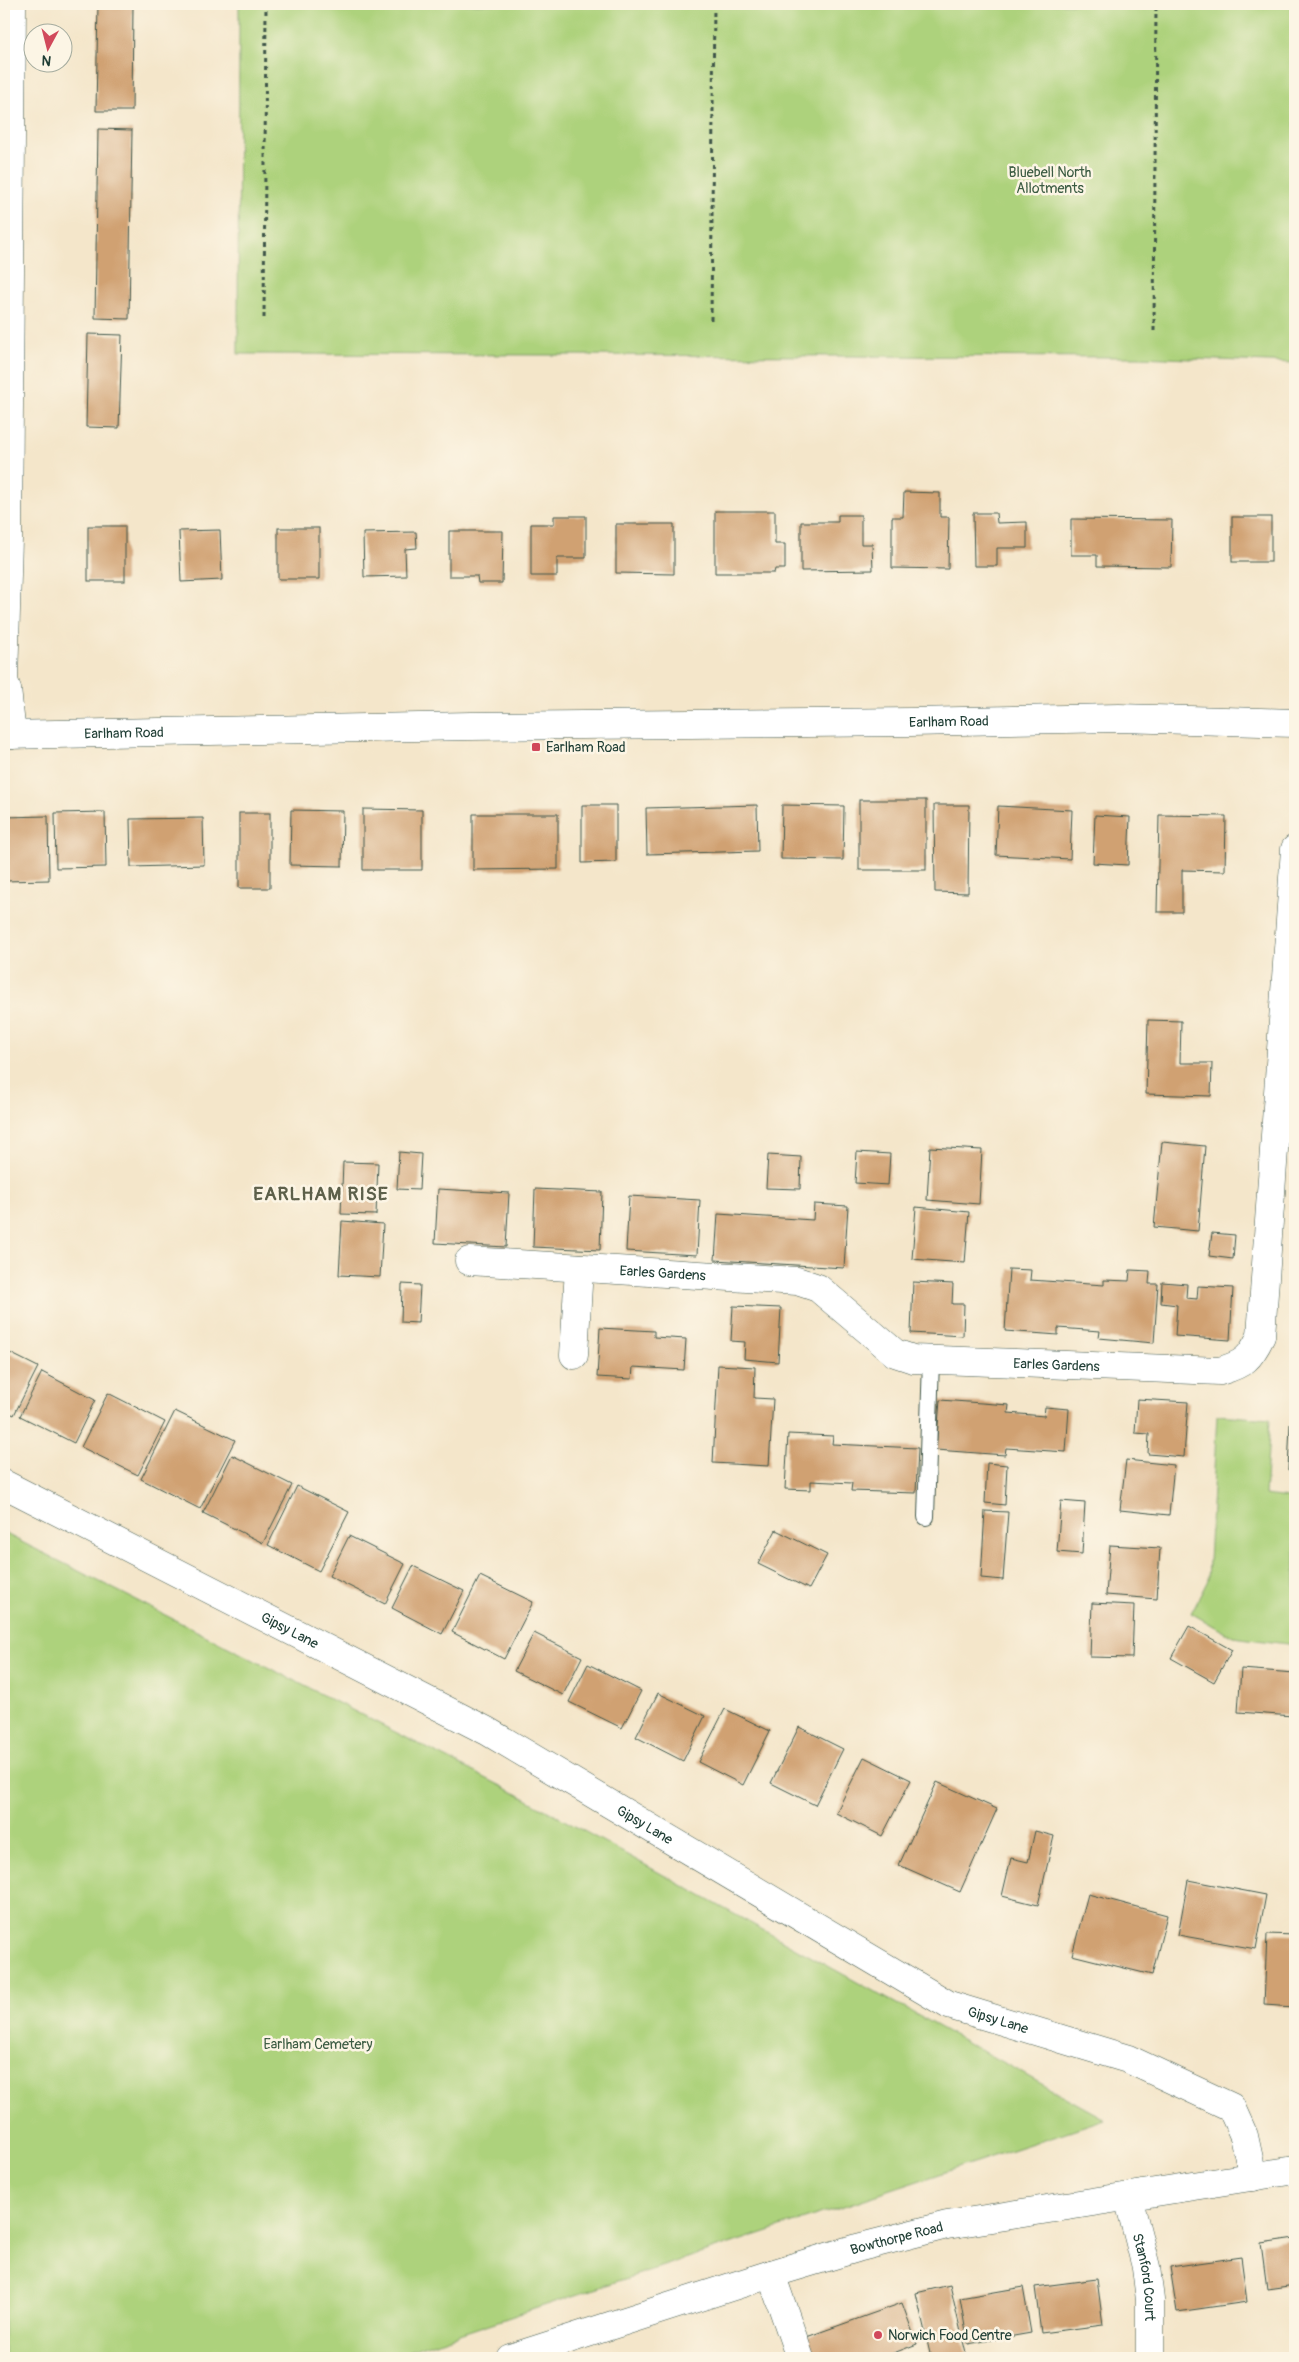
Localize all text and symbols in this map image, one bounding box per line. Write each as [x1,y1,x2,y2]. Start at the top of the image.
north arrow [22,22,72,72]
text: N [41,51,52,69]
park label: Bluebell North Allotments [1009,164,1091,197]
street label: Earlham Road [909,713,989,731]
street label: Earlham Road [84,724,164,742]
place label: Earlham Road [546,739,626,756]
marker: Earlham Road [530,741,542,753]
district label: EARLHAM RISE [253,1182,389,1206]
street label: Earles Gardens [619,1262,707,1284]
street label: Earles Gardens [1013,1355,1101,1375]
street label: Gipsy Lane [258,1609,321,1652]
street label: Gipsy Lane [613,1802,676,1848]
street label: Gipsy Lane [966,2003,1031,2038]
park label: Earlham Cemetery [264,2036,372,2053]
street label: Bowthorpe Road [848,2218,945,2259]
street label: Stanford Court [1129,2231,1158,2321]
place label: Norwich Food Centre [888,2327,1012,2344]
marker: Norwich Food Centre [872,2329,884,2341]

